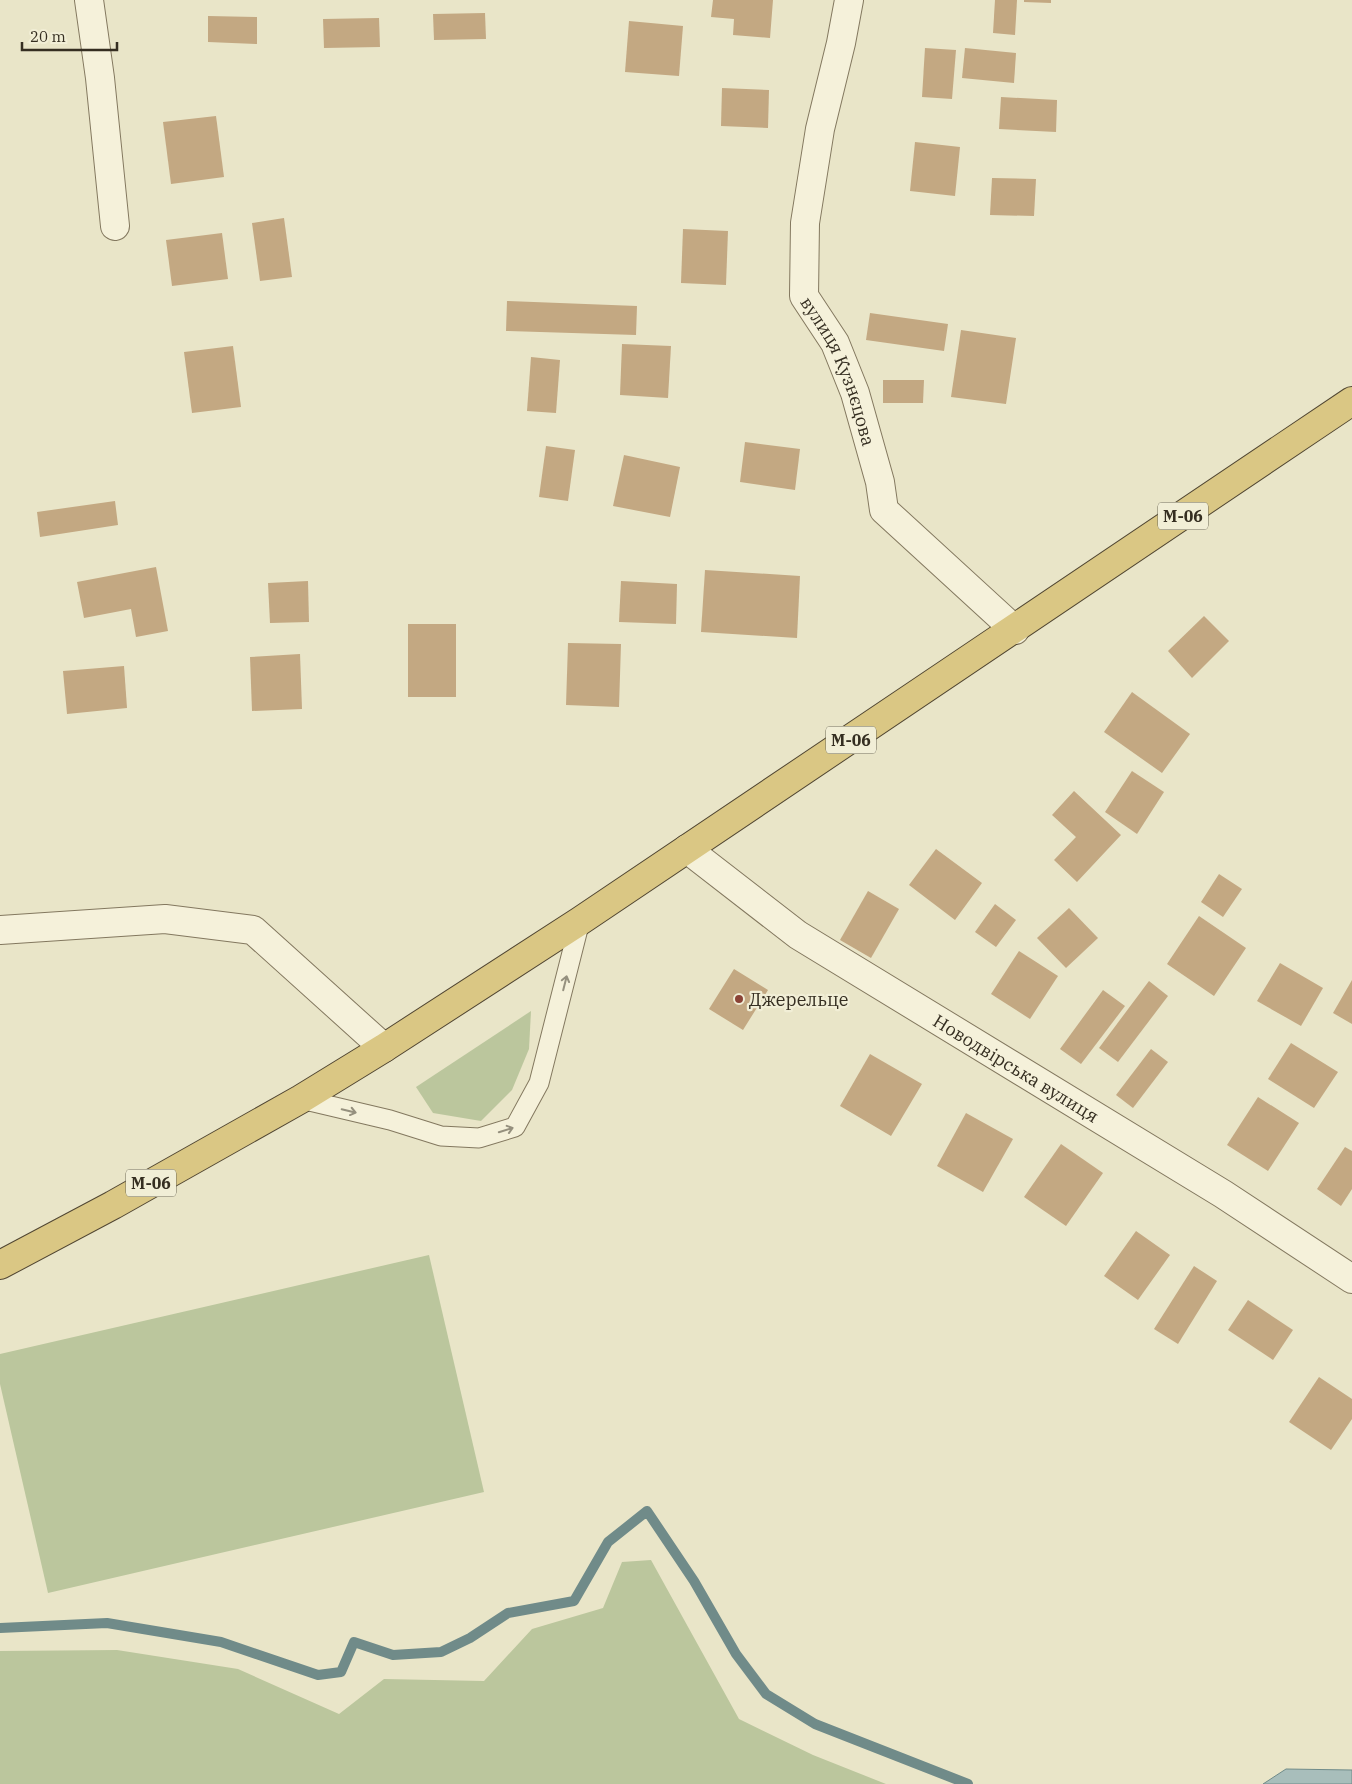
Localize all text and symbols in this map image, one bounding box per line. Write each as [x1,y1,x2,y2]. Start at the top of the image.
scale bar [22,20,118,52]
text: 20 m [30,27,66,46]
street label: вулиця Кузнєцова [796,292,881,449]
road number: М-06 [1158,502,1208,530]
road number: М-06 [826,726,876,754]
one-way arrow [560,975,570,991]
place label: Джерельце [749,988,848,1011]
marker: Джерельце [733,993,745,1005]
street label: Новодвірська вулиця [929,1009,1103,1127]
one-way arrow [340,1107,356,1116]
one-way arrow [498,1124,514,1134]
road number: М-06 [126,1170,176,1196]

